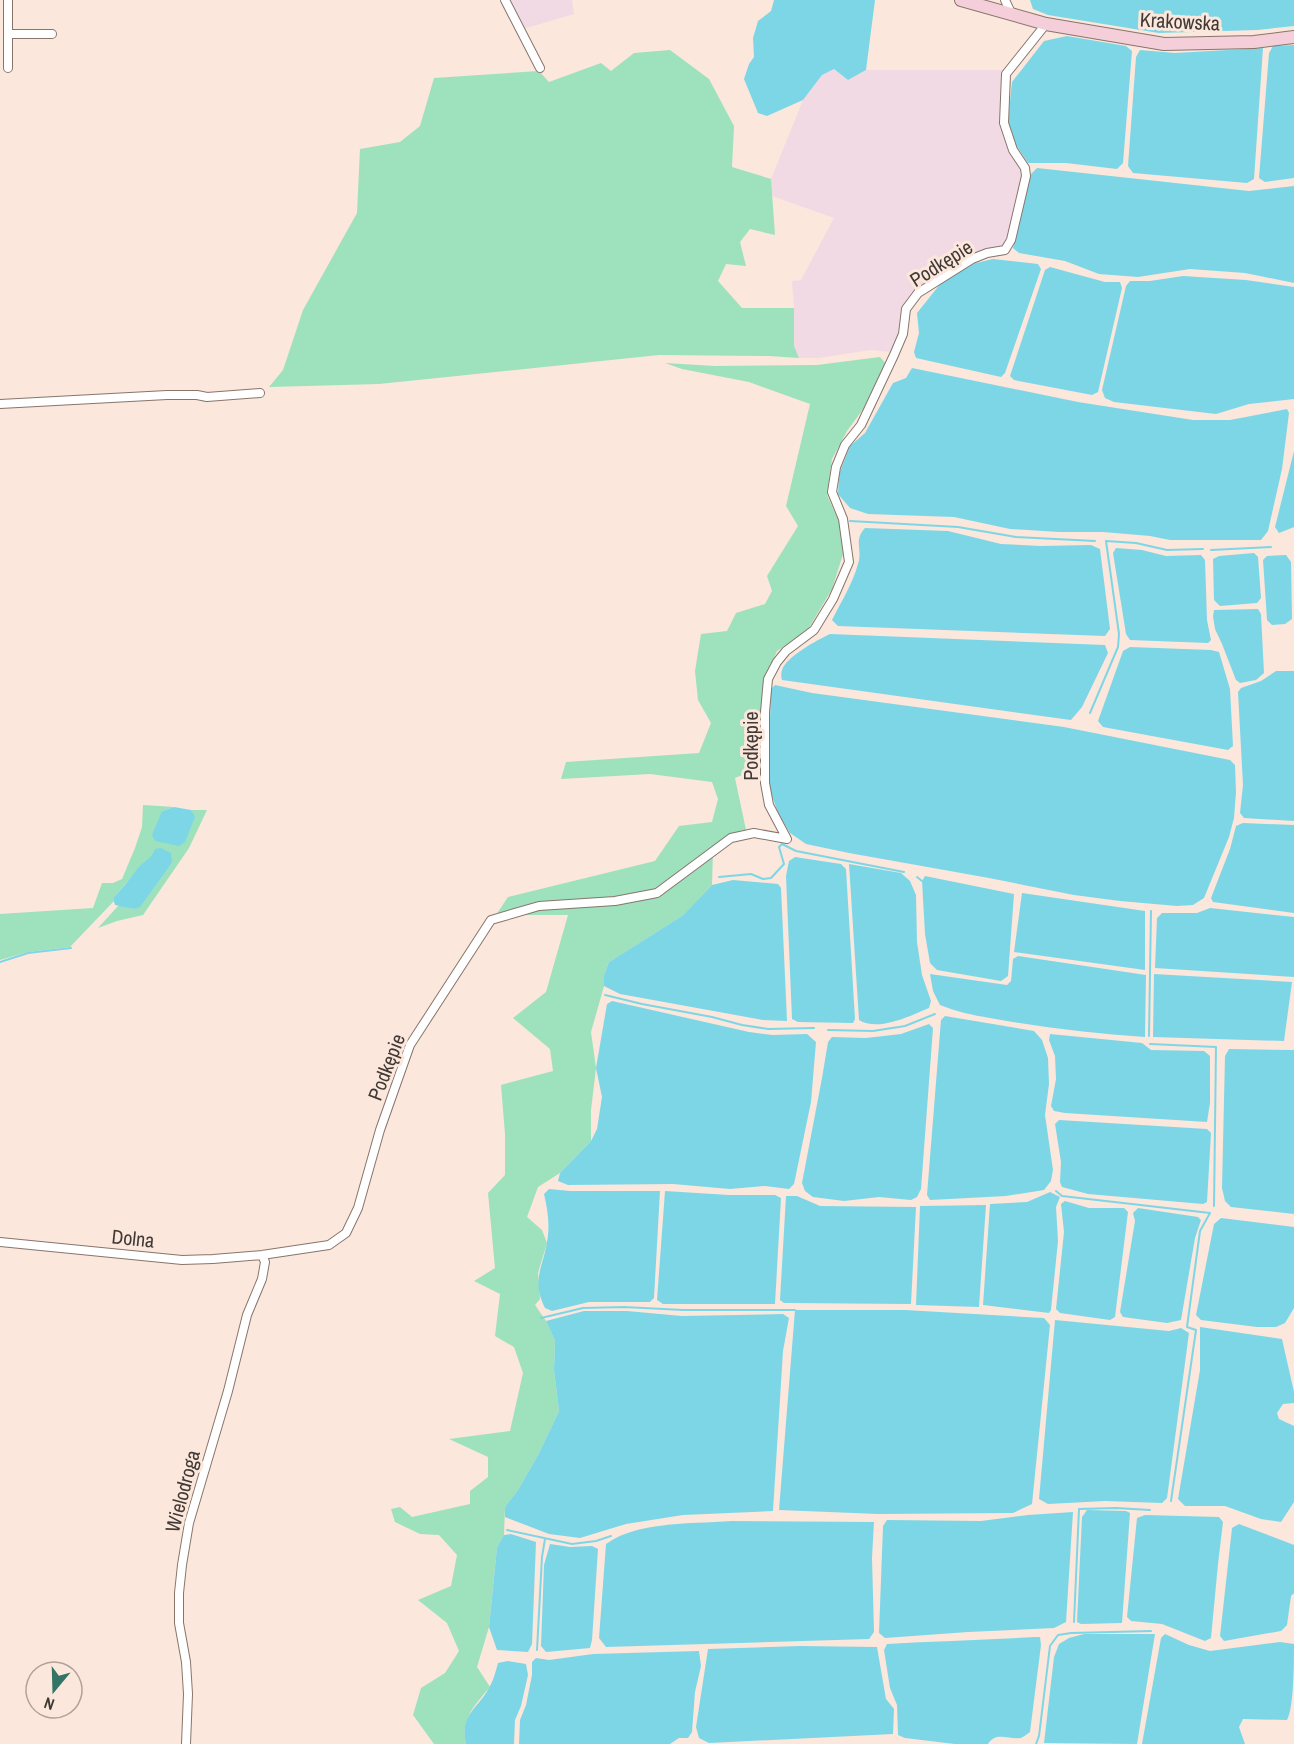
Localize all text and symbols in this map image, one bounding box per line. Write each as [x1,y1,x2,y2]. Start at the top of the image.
street label: Krakowska [1139,5,1221,37]
street label: Podkępie [904,233,978,293]
street label: Podkępie [737,711,764,781]
street label: Podkępie [361,1030,411,1104]
street label: Dolna [110,1222,156,1254]
street label: Wielodroga [158,1447,206,1535]
north arrow [24,1660,84,1720]
text: N [41,1692,57,1716]

